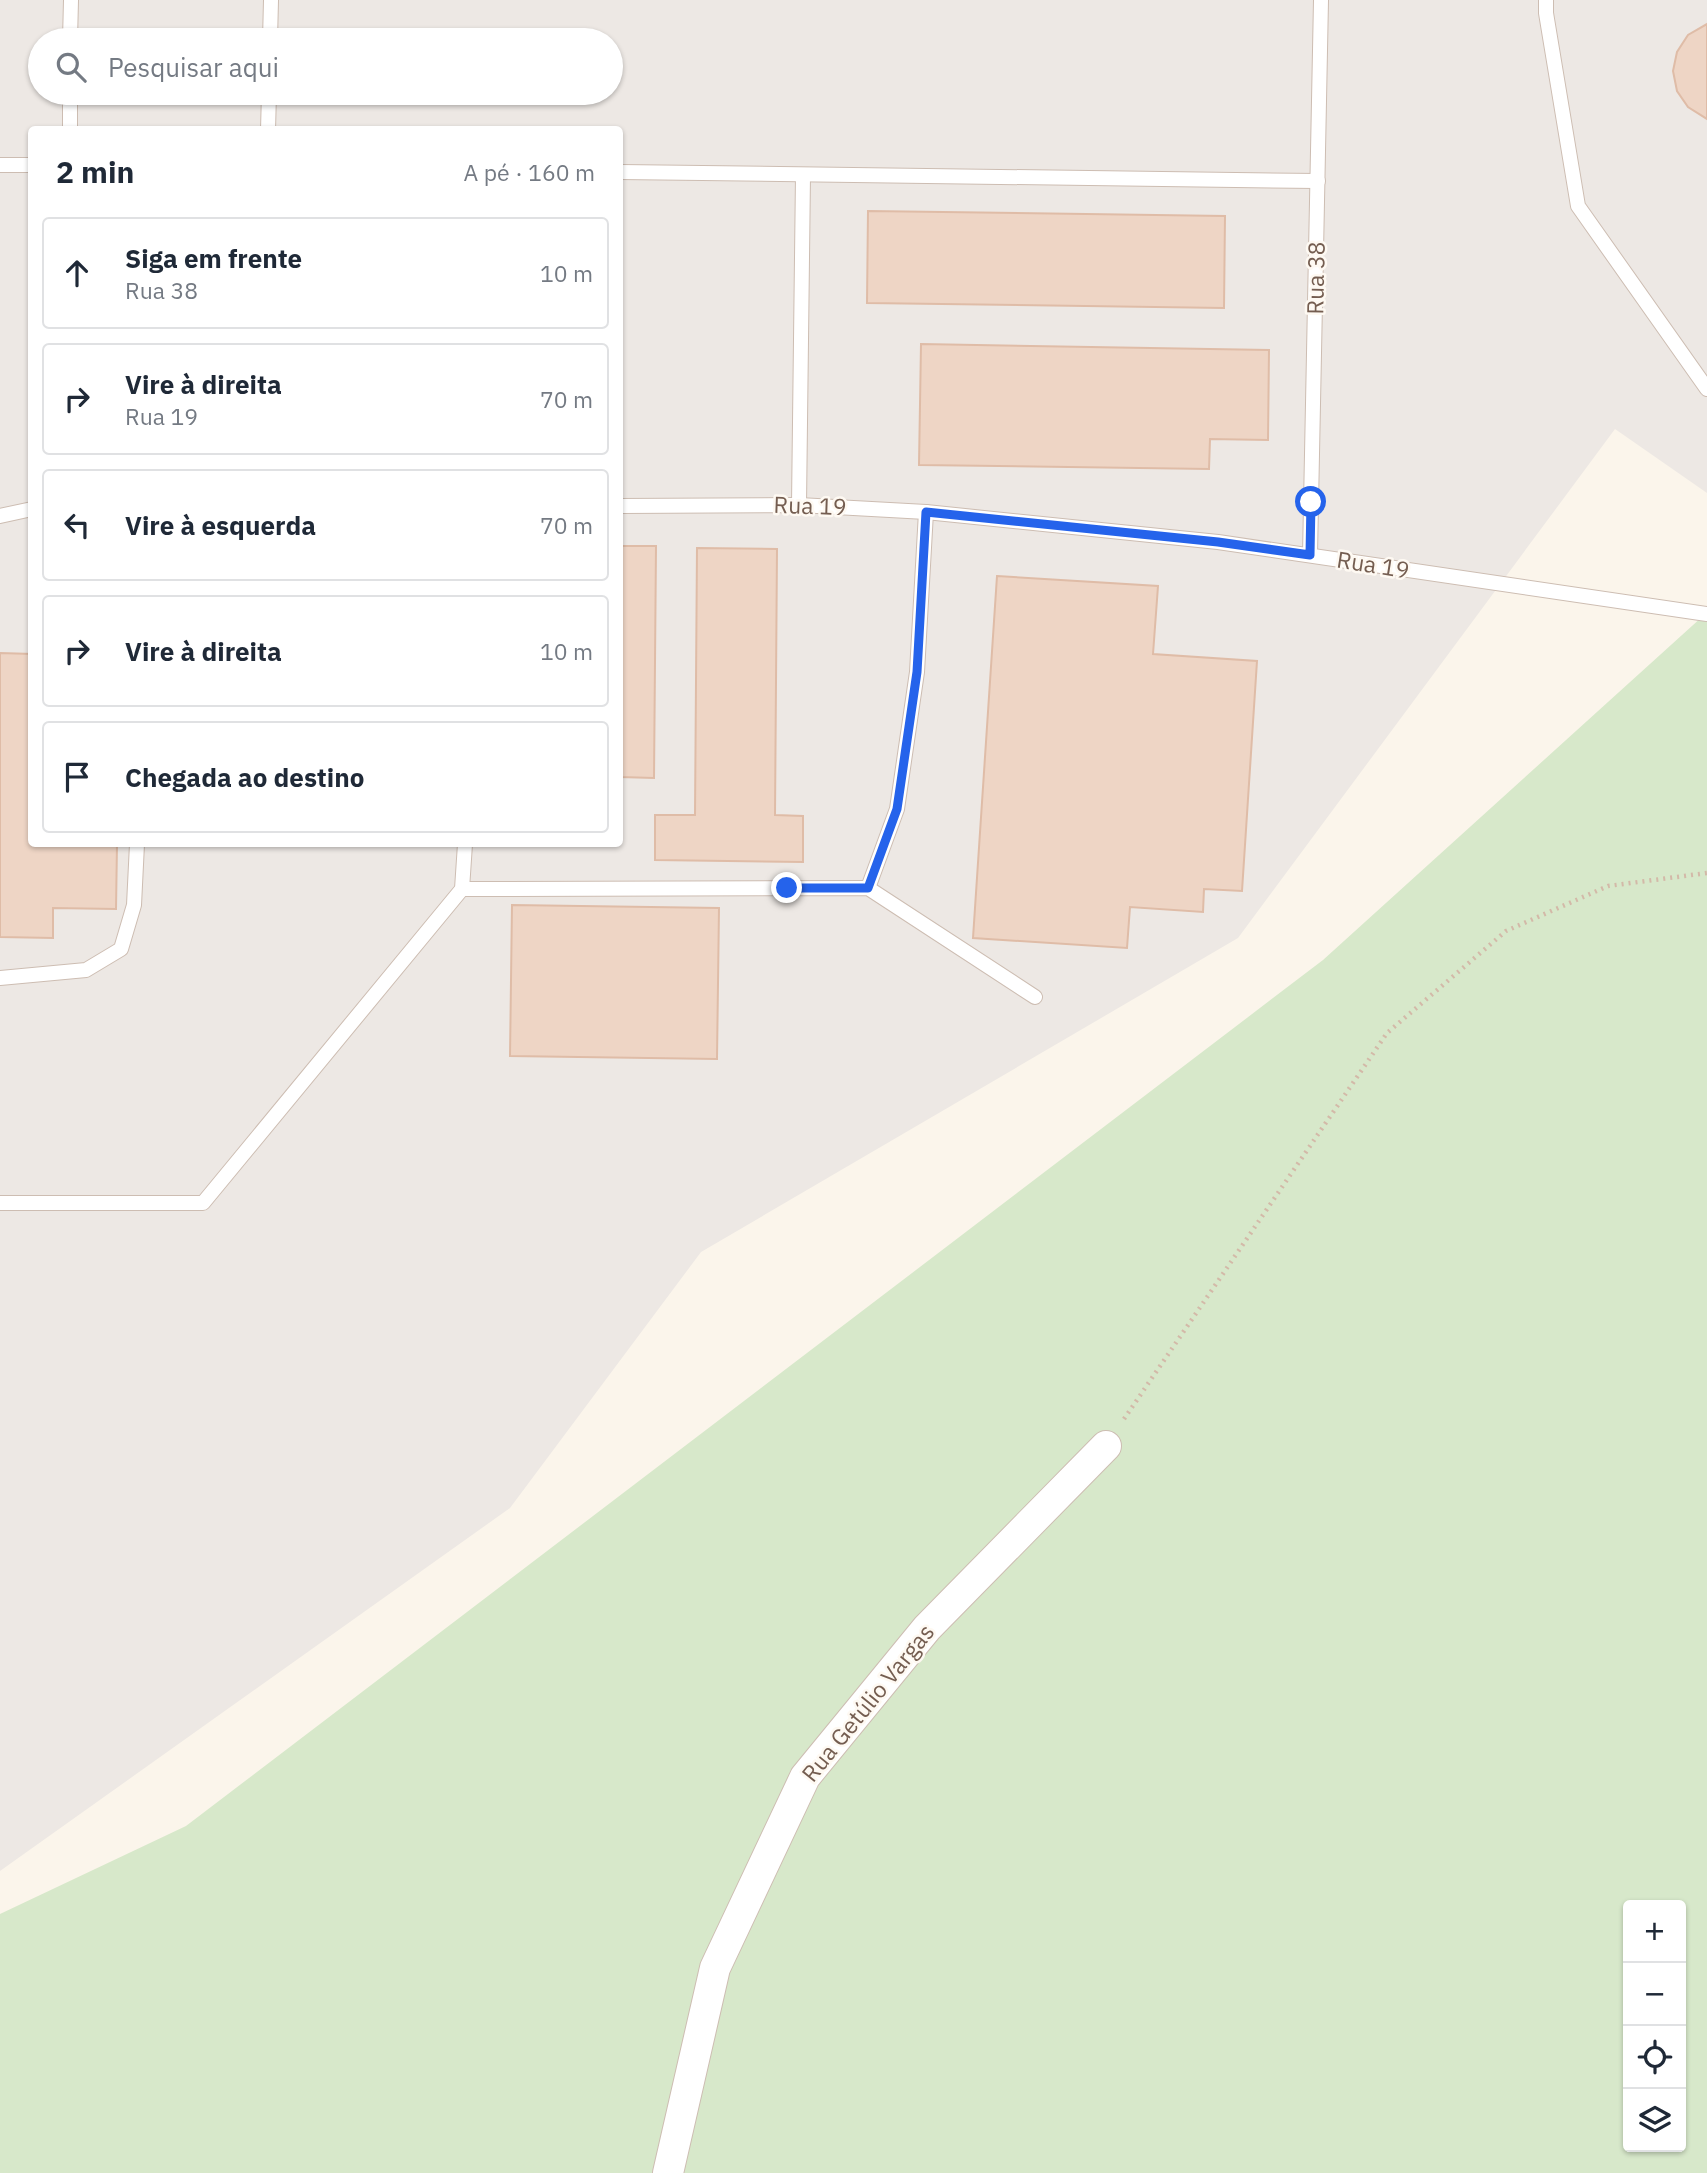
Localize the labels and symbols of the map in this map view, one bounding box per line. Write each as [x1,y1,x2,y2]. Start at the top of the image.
street label: Rua 38 [1299,241,1331,315]
route start [1295,486,1326,517]
street label: Rua 19 [773,489,847,521]
street label: Rua 19 [1335,543,1412,585]
route end [771,872,802,903]
street label: Rua Getúlio Vargas [794,1617,940,1787]

